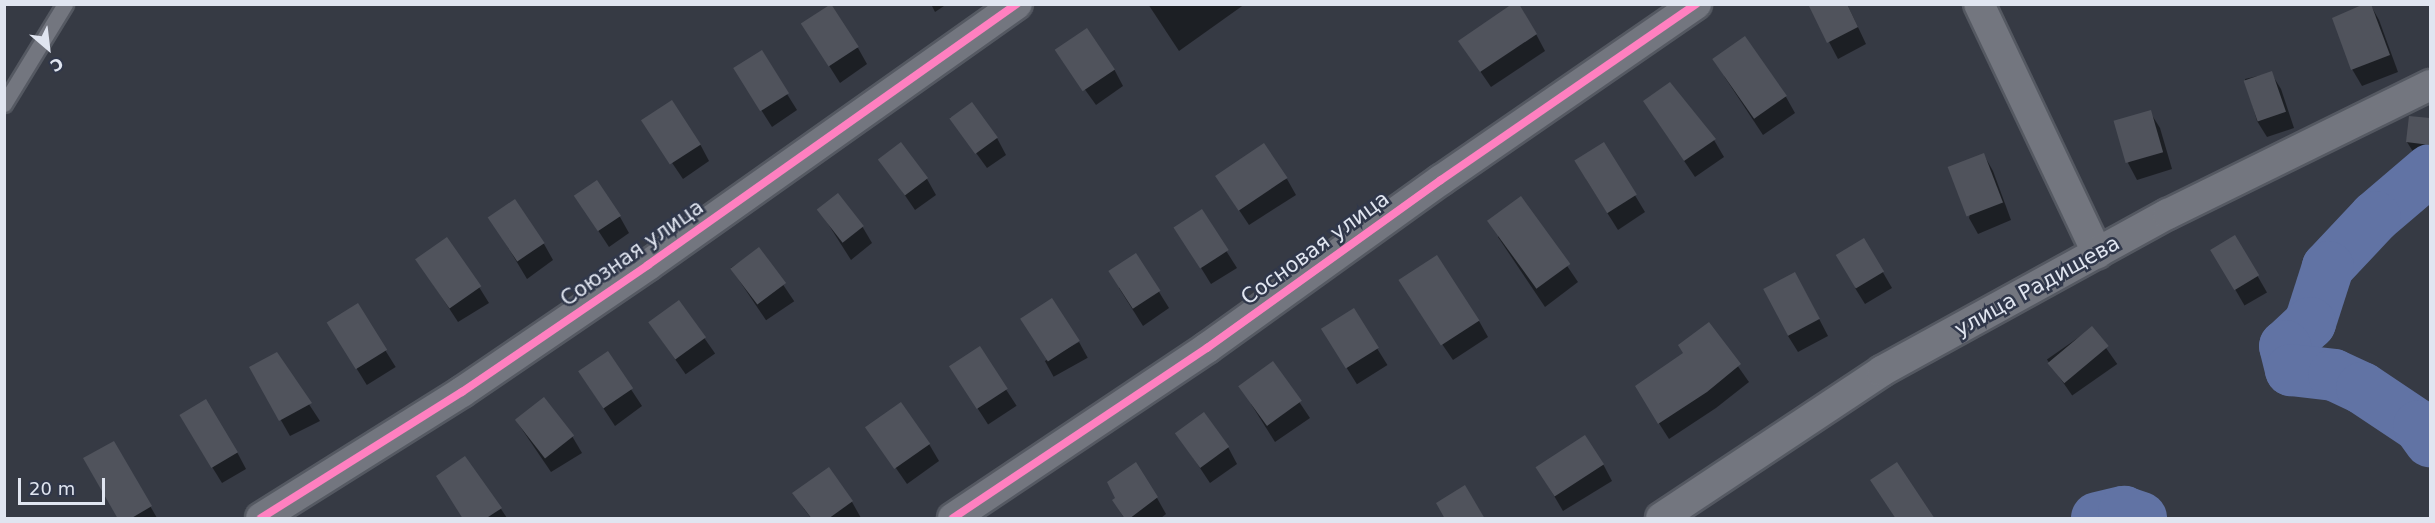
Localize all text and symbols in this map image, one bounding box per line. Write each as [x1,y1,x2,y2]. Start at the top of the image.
north arrow [18,18,78,78]
text: С [47,53,66,75]
street label: Сосновая улица [1236,186,1394,310]
street label: Союзная улица [556,194,708,312]
street label: улица Радищева [1950,230,2124,342]
scale bar [21,466,108,504]
text: 20 m [29,478,75,499]

